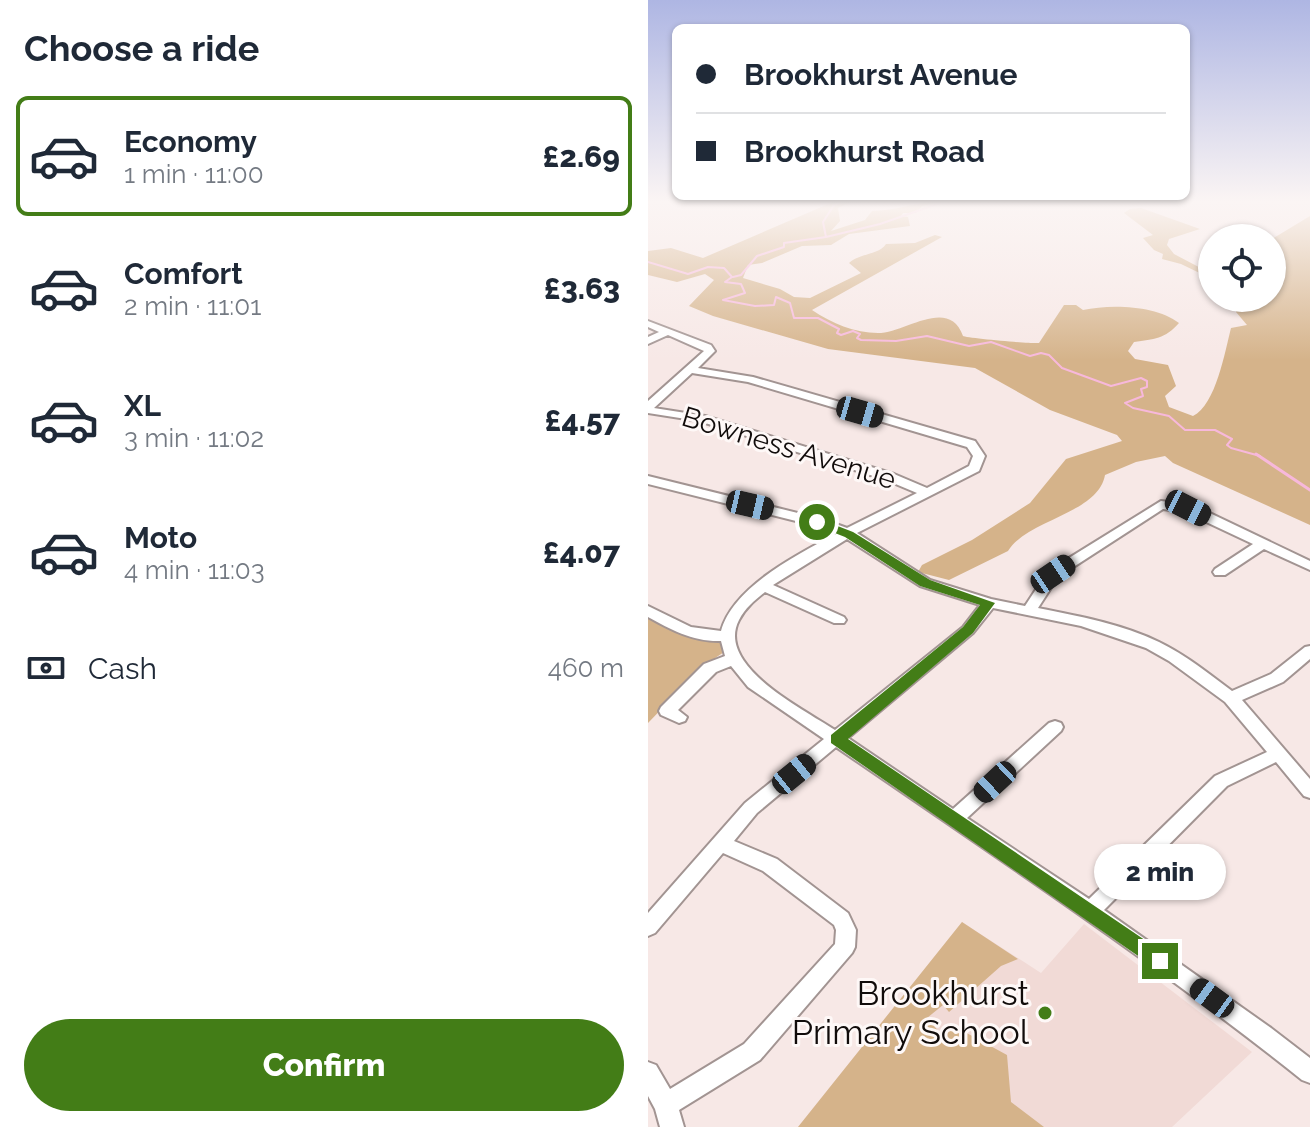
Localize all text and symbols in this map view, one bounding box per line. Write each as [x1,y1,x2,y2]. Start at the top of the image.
text: Choose a ride [24,27,259,69]
text: Brookhurst Avenue [744,57,1017,92]
icon: car [28,120,100,192]
text: Economy [124,124,257,159]
text: Brookhurst Road [744,134,985,169]
text: £2.69 [543,139,620,174]
text: 1 min · 11:00 [124,159,264,189]
map controls [1198,224,1286,312]
button: locate [1198,224,1286,312]
icon: car [28,252,100,324]
text: Comfort [124,256,243,291]
text: £3.63 [544,271,620,306]
text: 2 min · 11:01 [124,291,261,321]
icon: car [28,384,100,456]
text: XL [124,388,161,423]
car [834,394,886,430]
street label: Bowness Avenue [678,400,900,496]
text: £4.57 [545,403,620,438]
text: 3 min · 11:02 [124,423,264,453]
car [1161,486,1215,530]
car [724,488,776,522]
route start [799,504,835,540]
icon: car [28,516,100,588]
text: Moto [124,520,197,555]
text: £4.07 [543,535,620,570]
car [1026,551,1080,597]
text: 4 min · 11:03 [124,555,265,585]
icon: cash [24,646,68,690]
text: Cash [88,651,157,686]
text: 460 m [548,653,624,683]
car [768,750,820,798]
car [969,757,1021,807]
callout: 2 min [1094,845,1226,901]
text: 2 min [1126,857,1194,887]
route end [1142,943,1178,979]
place label: Brookhurst Primary School [792,973,1030,1052]
car [1186,974,1238,1022]
marker: Brookhurst Primary School [1036,1004,1054,1022]
button: Confirm [24,1019,624,1111]

